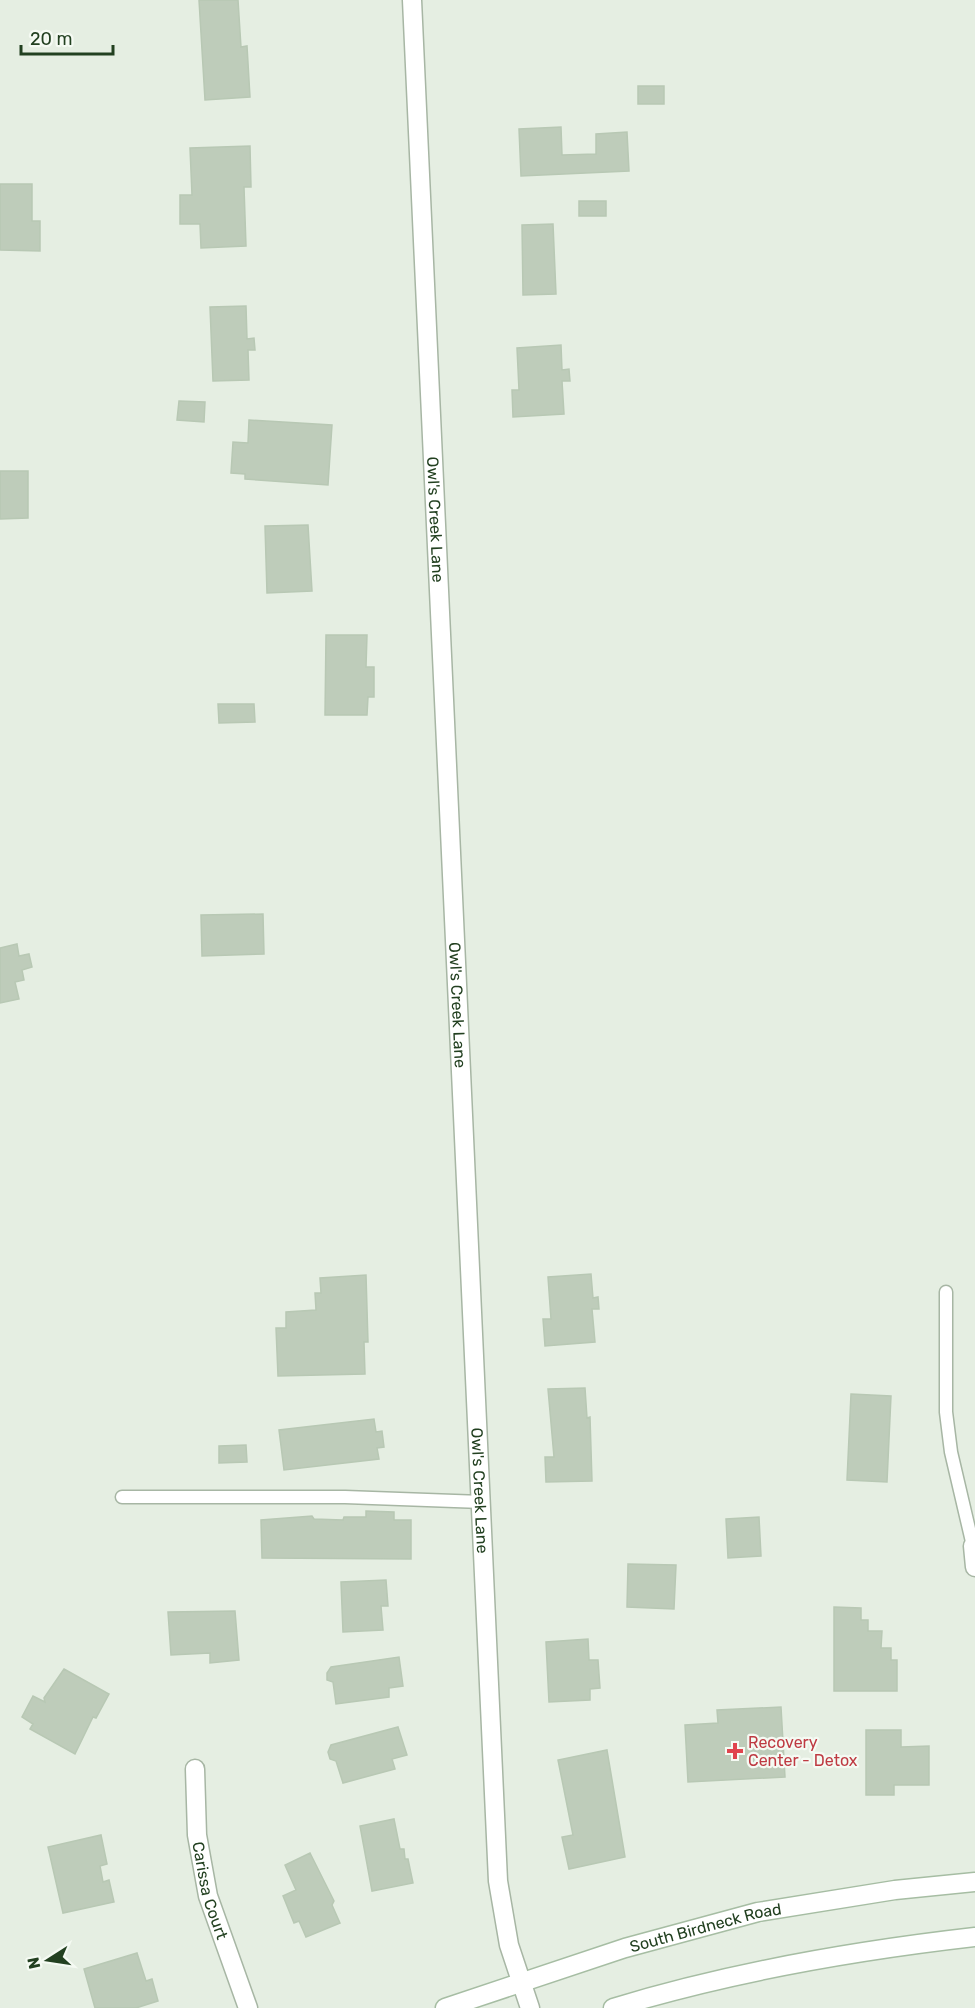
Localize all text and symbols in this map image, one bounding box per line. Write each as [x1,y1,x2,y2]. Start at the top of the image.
scale bar [21,18,112,56]
text: 20 m [30,28,72,50]
street label: Owl's Creek Lane [423,456,448,583]
street label: Owl's Creek Lane [446,942,470,1068]
street label: Owl's Creek Lane [468,1427,493,1554]
place label: Recovery Center - Detox [748,1733,858,1770]
marker: Recovery Center - Detox [726,1742,744,1760]
street label: Carissa Court [189,1840,232,1942]
street label: South Birdneck Road [627,1899,783,1956]
north arrow [18,1930,78,1990]
text: N [23,1955,44,1971]

